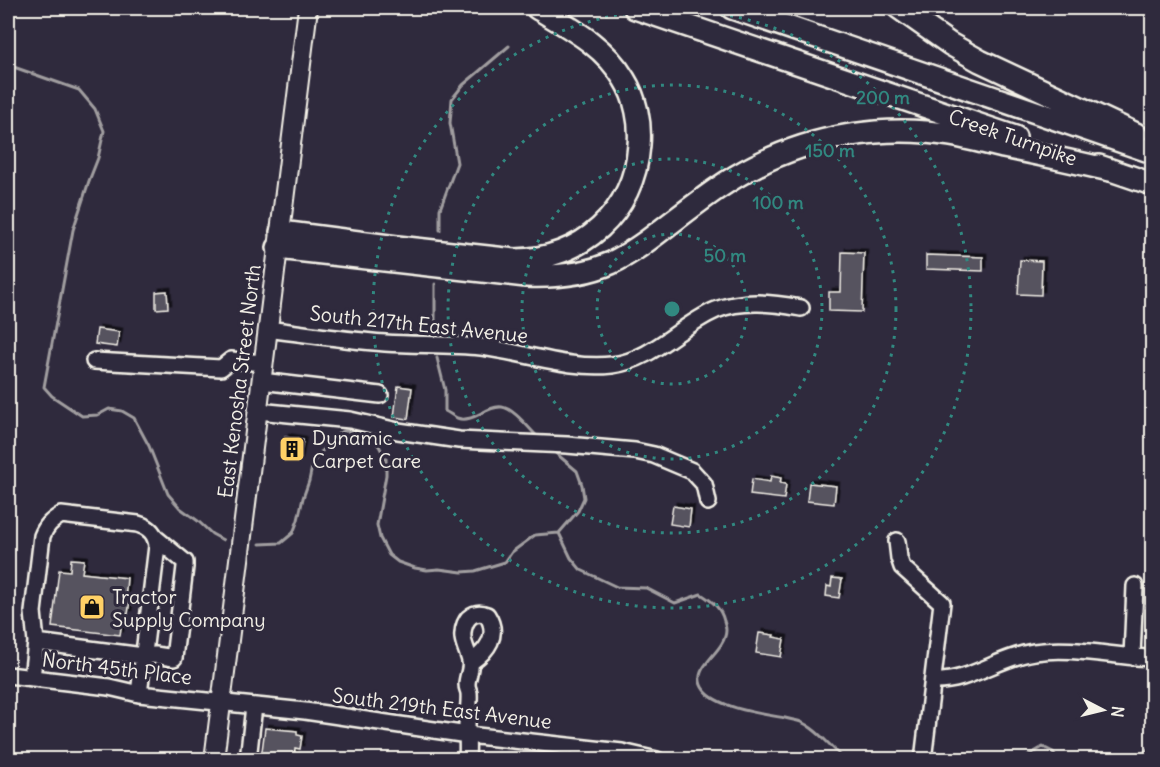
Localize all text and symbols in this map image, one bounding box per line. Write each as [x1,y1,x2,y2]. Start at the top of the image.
text: 200 m [856,86,910,109]
street label: Creek Turnpike [945,103,1081,171]
text: 150 m [805,139,855,162]
text: 100 m [753,191,804,214]
text: 50 m [704,244,746,267]
street label: East Kenosha Street North [212,263,266,499]
centre of rings [662,299,682,319]
street label: South 217th East Avenue [309,300,529,348]
place label: Dynamic Carpet Care [312,425,421,473]
building icon: Dynamic Carpet Care [277,434,307,464]
place label: Tractor Supply Company [112,584,266,632]
shop icon: Tractor Supply Company [77,592,107,622]
street label: North 45th Place [41,646,193,690]
north arrow [1073,680,1133,740]
street label: South 219th East Avenue [331,682,553,734]
text: N [1107,705,1128,719]

